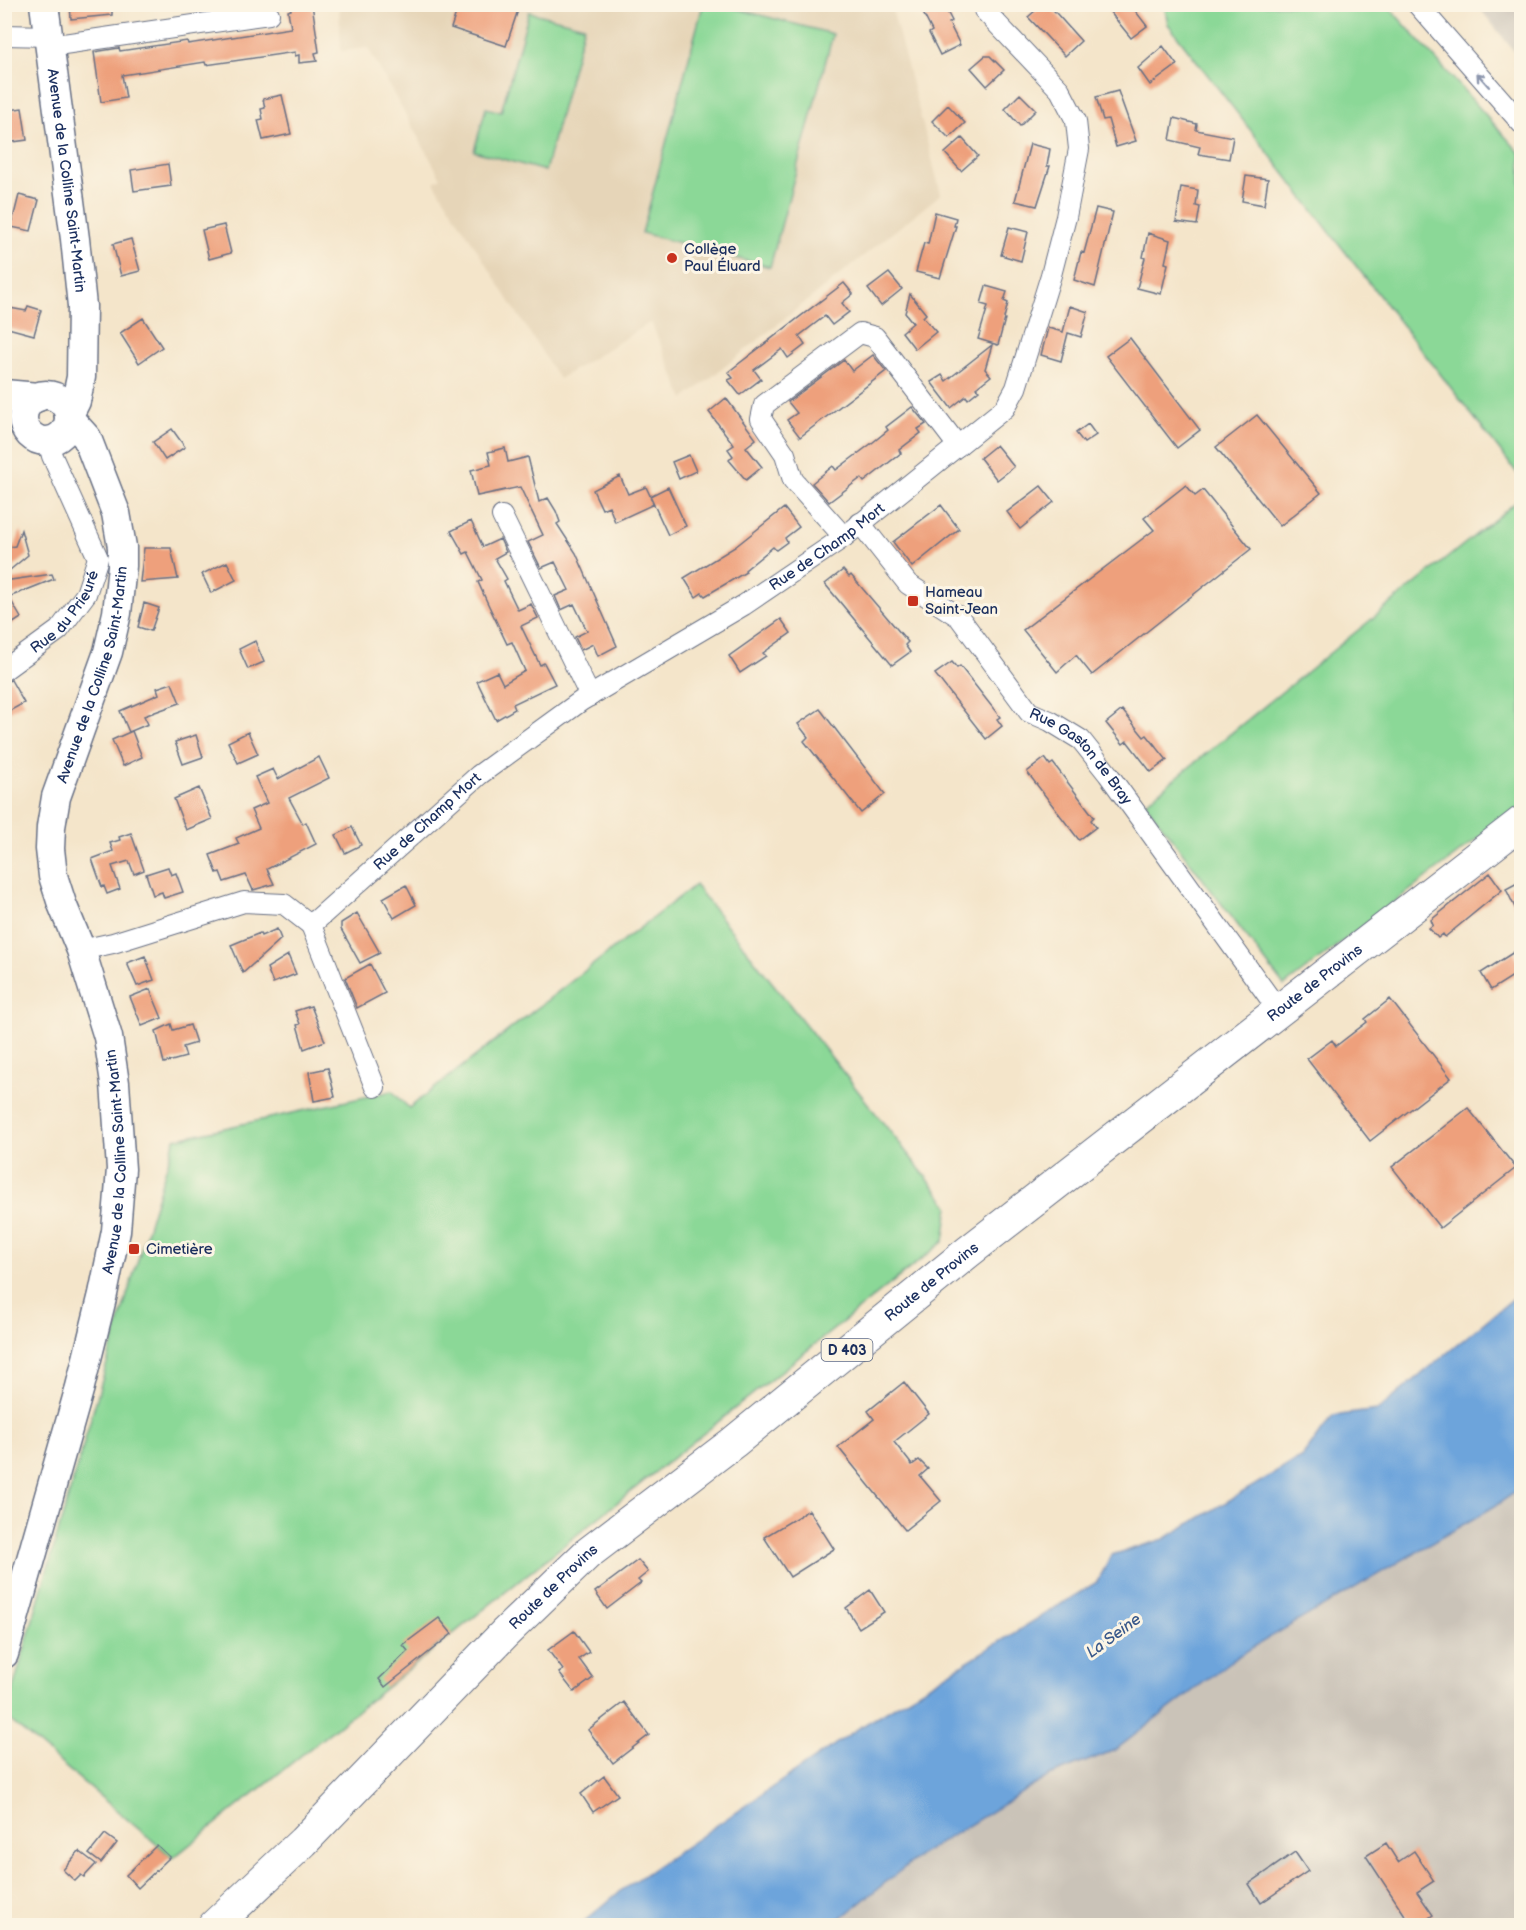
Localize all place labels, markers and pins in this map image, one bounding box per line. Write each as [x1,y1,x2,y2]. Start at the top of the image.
place label: Collège Paul Éluard [684,240,761,276]
marker: Collège Paul Éluard [665,251,679,265]
place label: Hameau Saint-Jean [925,583,998,619]
marker: Hameau Saint-Jean [906,594,920,608]
place label: Cimetière [146,1240,213,1259]
marker: Cimetière [127,1242,141,1256]

